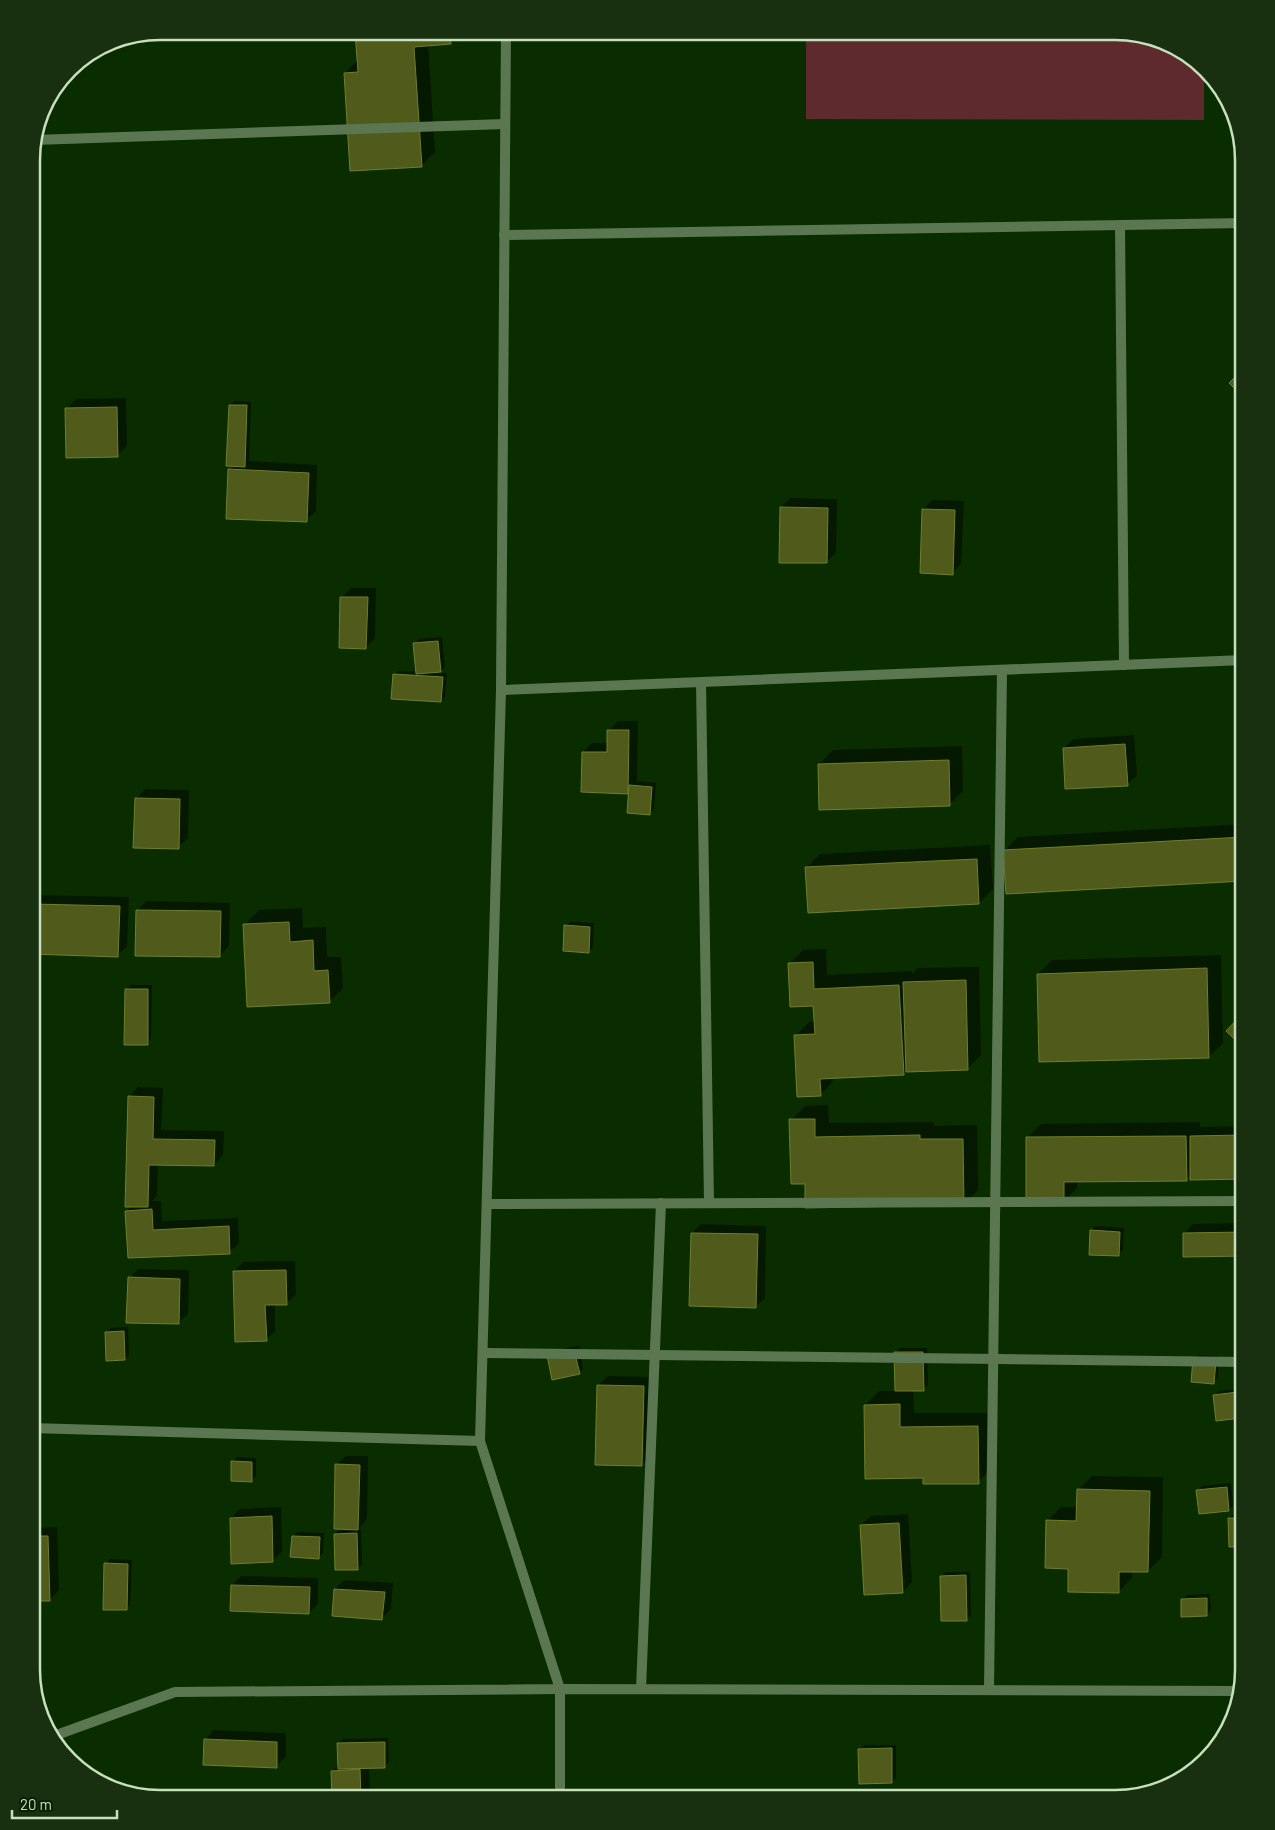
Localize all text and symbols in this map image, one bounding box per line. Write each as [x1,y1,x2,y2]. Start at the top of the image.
scale bar [12,1788,118,1820]
text: 20 m [20,1795,52,1813]

